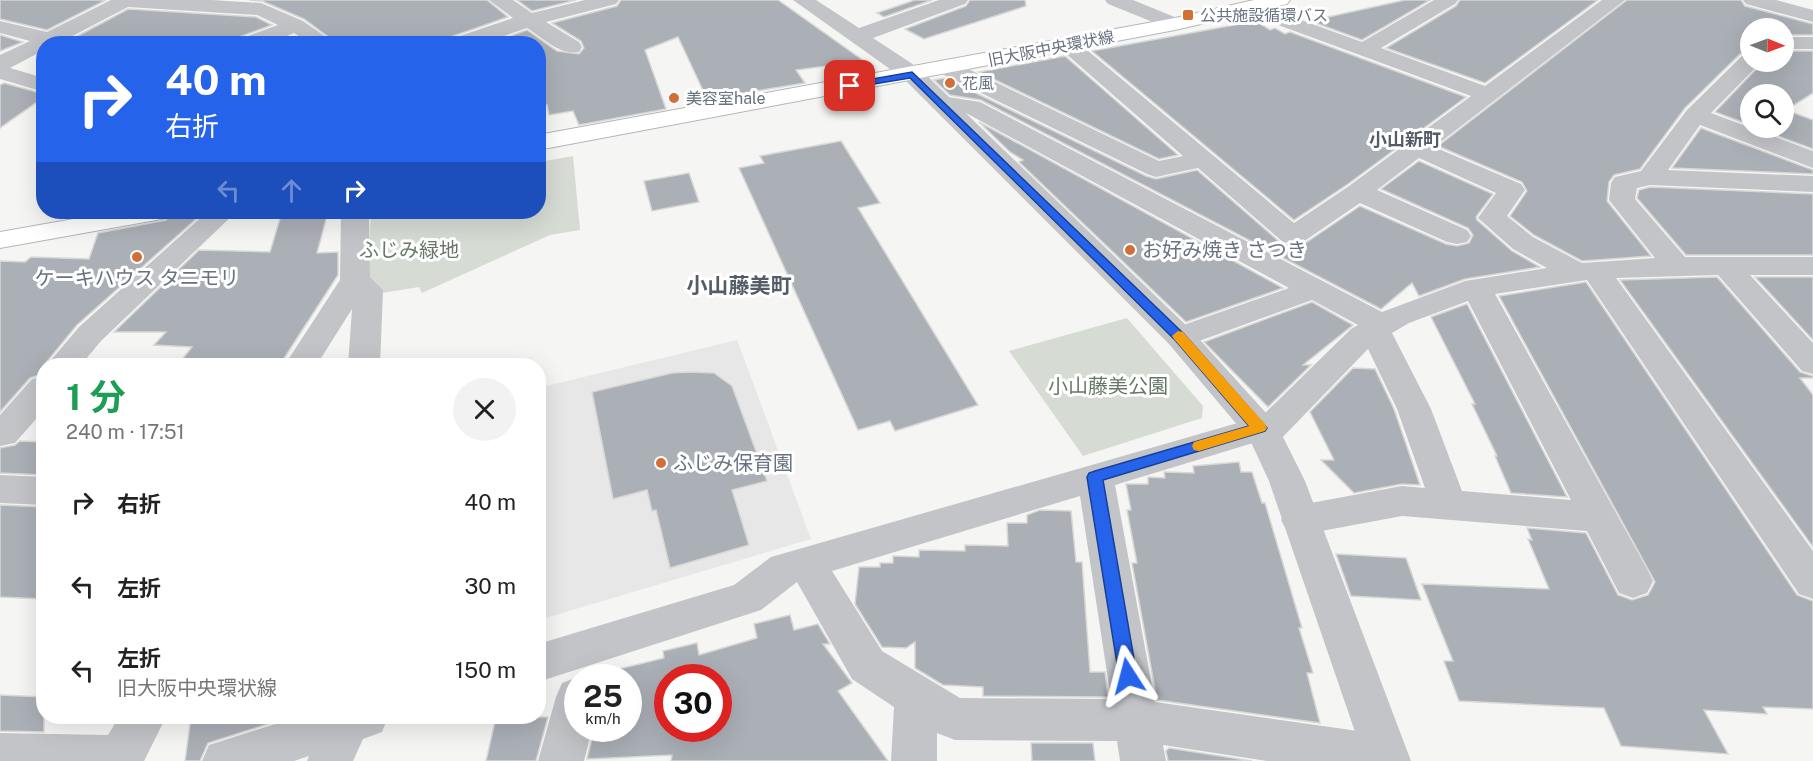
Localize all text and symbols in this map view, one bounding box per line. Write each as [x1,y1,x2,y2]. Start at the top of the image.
place label: 公共施設循環バス [1200,6,1328,25]
marker: 公共施設循環バス [1181,8,1195,22]
north arrow [1740,18,1794,72]
map controls [1740,18,1794,138]
street label: 旧大阪中央環状線 [986,27,1116,70]
text: 40 m [165,55,267,104]
icon: right [66,60,144,138]
pin [824,60,875,111]
icon: arrive [833,69,866,102]
place label: 花風 [962,74,994,93]
marker: 花風 [943,76,957,90]
button: search [1740,84,1794,138]
place label: 美容室hale [686,89,766,108]
marker: 美容室hale [667,91,681,105]
text: 右折 [165,110,219,142]
district label: 小山新町 [1369,129,1441,150]
icon: left [212,174,245,207]
icon: ahead [275,174,308,207]
icon: right [338,174,371,207]
park label: ふじみ緑地 [359,238,459,262]
place label: お好み焼き さつき [1142,238,1307,262]
marker: お好み焼き さつき [1123,243,1137,257]
marker: ケーキハウス タニモリ [130,250,144,264]
place label: ケーキハウス タニモリ [35,266,239,290]
district label: 小山藤美町 [687,273,792,298]
park label: 小山藤美公園 [1048,374,1168,398]
text: 1 分 [66,376,126,418]
button: close [453,378,516,441]
text: 240 m · 17:51 [66,420,185,444]
place label: ふじみ保育園 [673,451,793,475]
marker: ふじみ保育園 [654,456,668,470]
icon: right [66,486,99,519]
text: 40 m [464,489,516,515]
text: 右折 [117,491,161,517]
icon: left [66,570,99,603]
text: 30 m [464,573,516,599]
text: 左折 [117,575,161,601]
position arrow [1096,644,1160,708]
text: 左折 [117,645,161,671]
icon: left [66,654,99,687]
text: 150 m [455,657,516,683]
speed limit sign: 30 [654,664,732,742]
text: 旧大阪中央環状線 [117,676,277,700]
text: 25 [583,678,623,714]
text: km/h [585,710,621,727]

